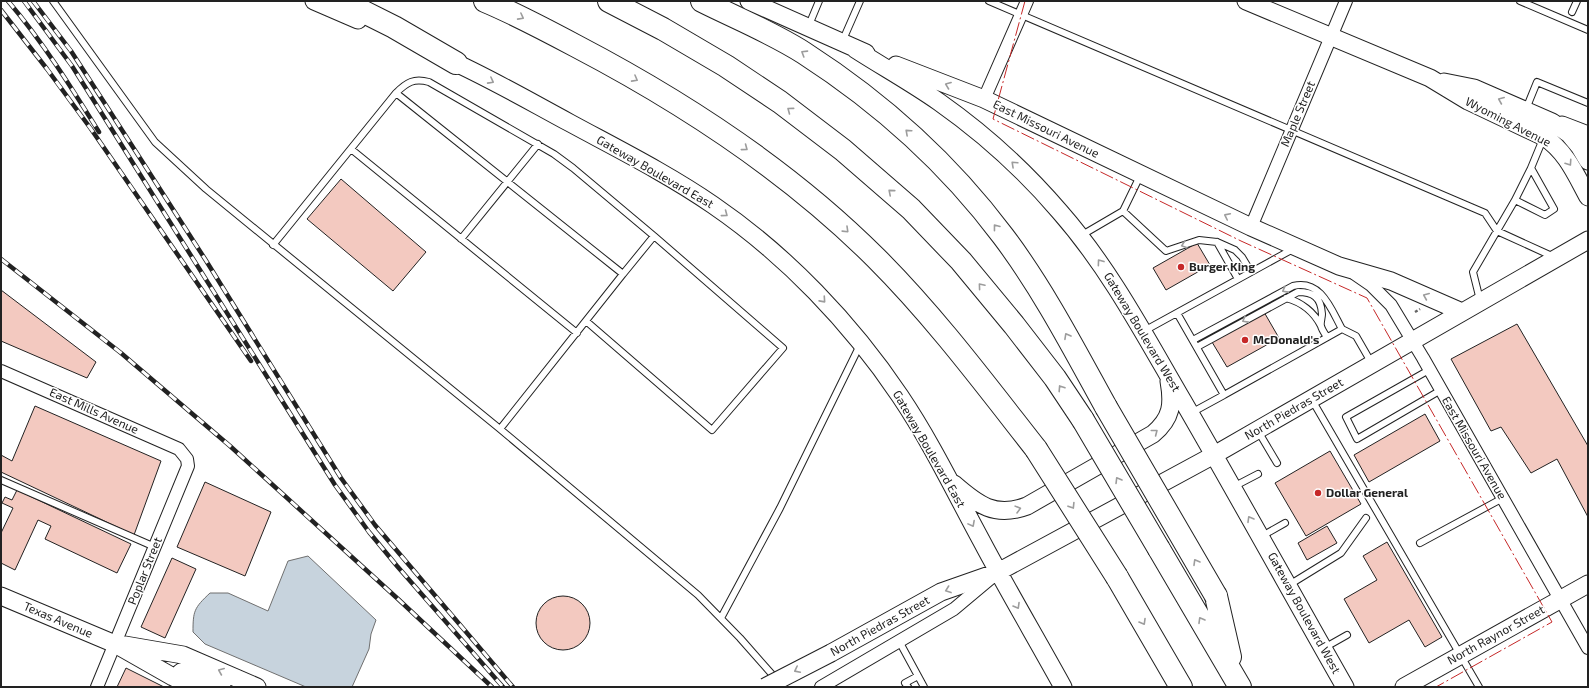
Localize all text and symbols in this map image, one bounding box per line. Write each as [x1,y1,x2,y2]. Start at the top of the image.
one-way arrow [517,13,524,20]
one-way arrow [801,51,808,58]
one-way arrow [631,74,638,81]
one-way arrow [487,76,494,84]
street label: Maple Street [1277,78,1317,149]
one-way arrow [944,82,951,90]
street label: Wyoming Avenue [1463,93,1554,149]
street label: East Missouri Avenue [991,96,1102,160]
one-way arrow [1498,97,1505,105]
one-way arrow [788,108,795,115]
one-way arrow [905,130,912,137]
street label: Gateway Boulevard East [595,132,717,211]
one-way arrow [741,144,748,151]
one-way arrow [1564,159,1572,166]
one-way arrow [1011,162,1019,169]
one-way arrow [889,189,896,196]
one-way arrow [721,209,728,216]
one-way arrow [1224,213,1231,221]
one-way arrow [994,224,1001,231]
one-way arrow [841,225,849,232]
one-way arrow [1180,240,1187,249]
one-way arrow [1098,259,1105,266]
place label: Burger King [1189,259,1255,273]
marker: Burger King [1176,262,1186,272]
street label: Gateway Boulevard West [1102,269,1184,394]
one-way arrow [979,283,986,290]
one-way arrow [1282,286,1289,293]
one-way arrow [1423,293,1430,301]
one-way arrow [818,295,825,303]
one-way arrow [1242,315,1249,323]
place label: McDonald's [1253,332,1319,346]
one-way arrow [1064,333,1071,340]
marker: McDonald's [1240,335,1250,345]
street label: North Piedras Street [1242,374,1346,442]
street label: East Mills Avenue [48,384,141,436]
one-way arrow [1059,385,1066,392]
street label: Gateway Boulevard East [891,388,969,510]
street label: East Missouri Avenue [1440,394,1510,501]
one-way arrow [1151,429,1158,436]
one-way arrow [1115,477,1122,484]
place label: Dollar General [1326,485,1408,499]
marker: Dollar General [1313,488,1323,498]
one-way arrow [1067,502,1074,509]
one-way arrow [1014,505,1021,514]
one-way arrow [1248,516,1255,523]
one-way arrow [967,520,975,527]
street label: Poplar Street [124,534,164,606]
street label: Gateway Boulevard West [1266,549,1344,676]
one-way arrow [1194,559,1201,566]
one-way arrow [945,585,952,593]
street label: North Piedras Street [827,592,932,658]
street label: Texas Avenue [22,598,95,640]
one-way arrow [1013,601,1020,609]
street label: North Raynor Street [1444,601,1547,667]
one-way arrow [1198,616,1205,624]
one-way arrow [1139,618,1146,625]
one-way arrow [794,665,802,673]
one-way arrow [218,668,225,676]

